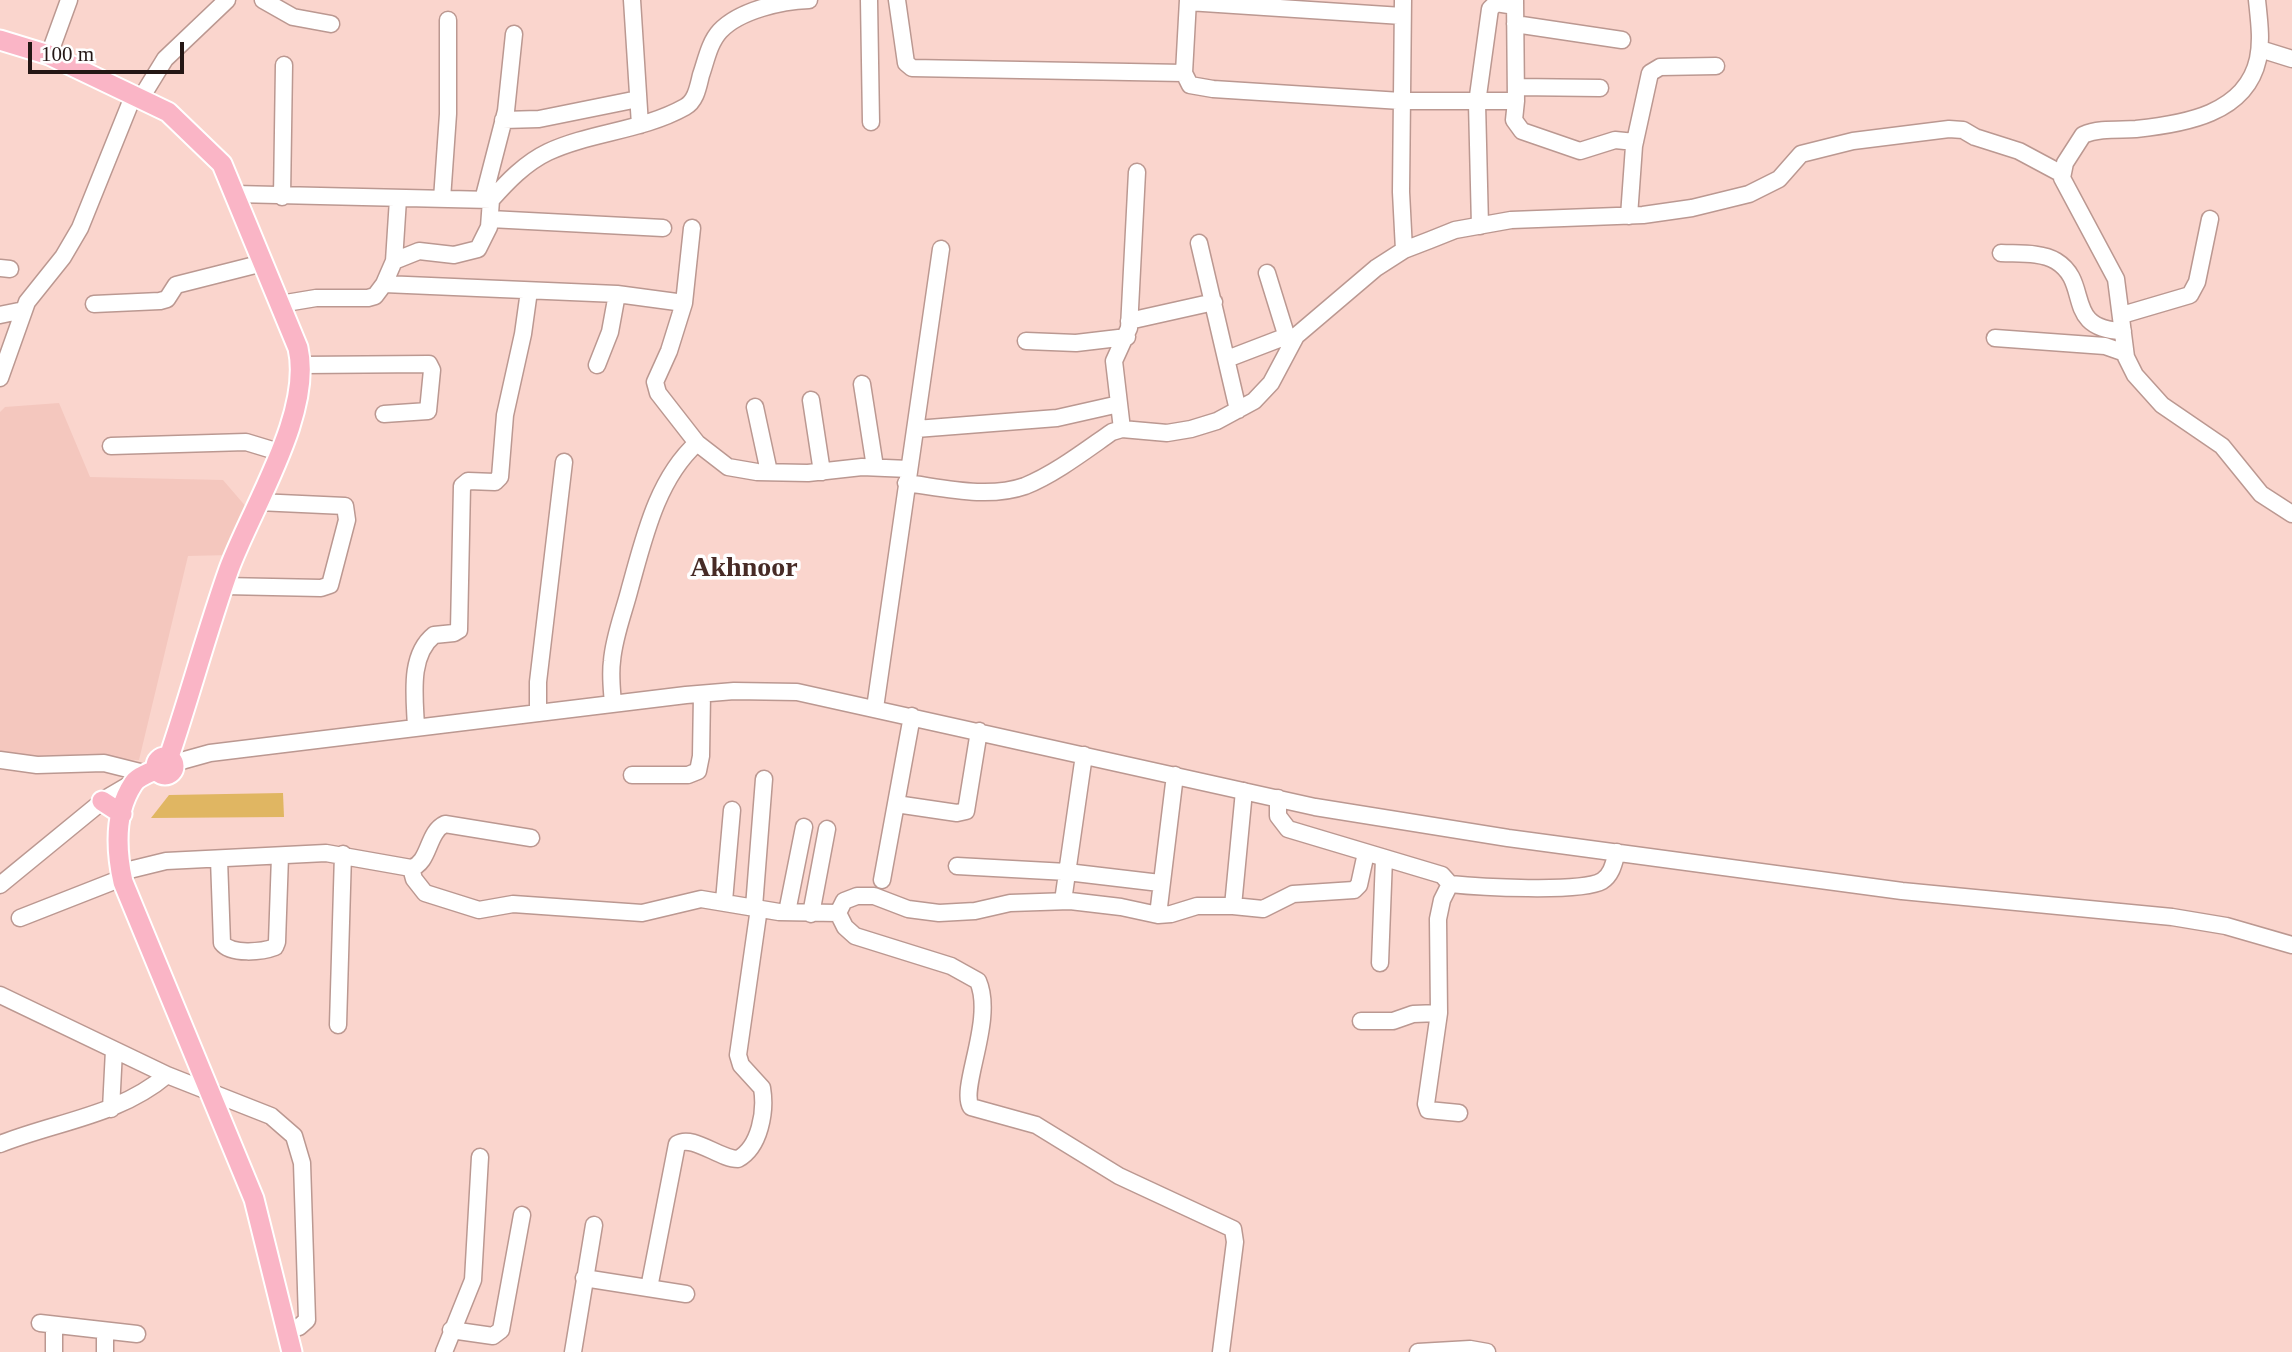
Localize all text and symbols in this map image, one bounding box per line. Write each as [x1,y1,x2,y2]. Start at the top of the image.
scale bar [32,28,187,72]
text: 100 m [41,42,94,66]
district label: Akhnoor [690,552,798,586]

